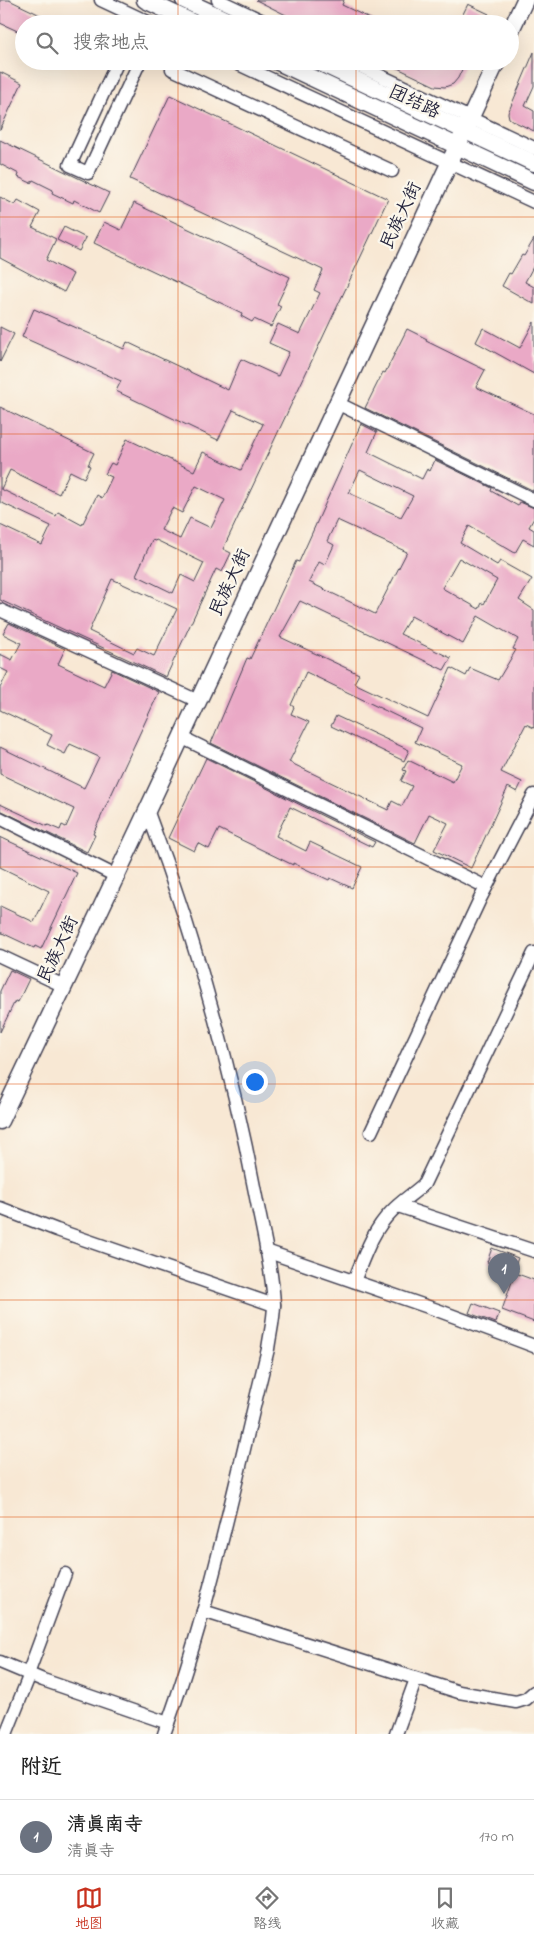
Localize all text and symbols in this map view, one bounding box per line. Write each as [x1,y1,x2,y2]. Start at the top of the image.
search box [15,15,519,70]
icon: search [33,29,61,57]
text: 搜索地点 [73,30,149,57]
street label: 团结路 [384,80,444,126]
street label: 民族大街 [375,178,429,254]
street label: 民族大街 [204,545,258,621]
street label: 民族大街 [32,912,86,988]
your location [242,1069,268,1095]
pin: 1 [488,1253,520,1294]
text: 附近 [20,1753,62,1783]
text: 清真南寺 [67,1812,143,1839]
text: 1 [33,1825,39,1849]
text: 170 m [479,1825,514,1849]
text: 清真寺 [67,1840,115,1864]
tab: 地图 [75,1884,103,1935]
tab: 路线 [253,1884,281,1935]
tab: 收藏 [431,1884,459,1935]

